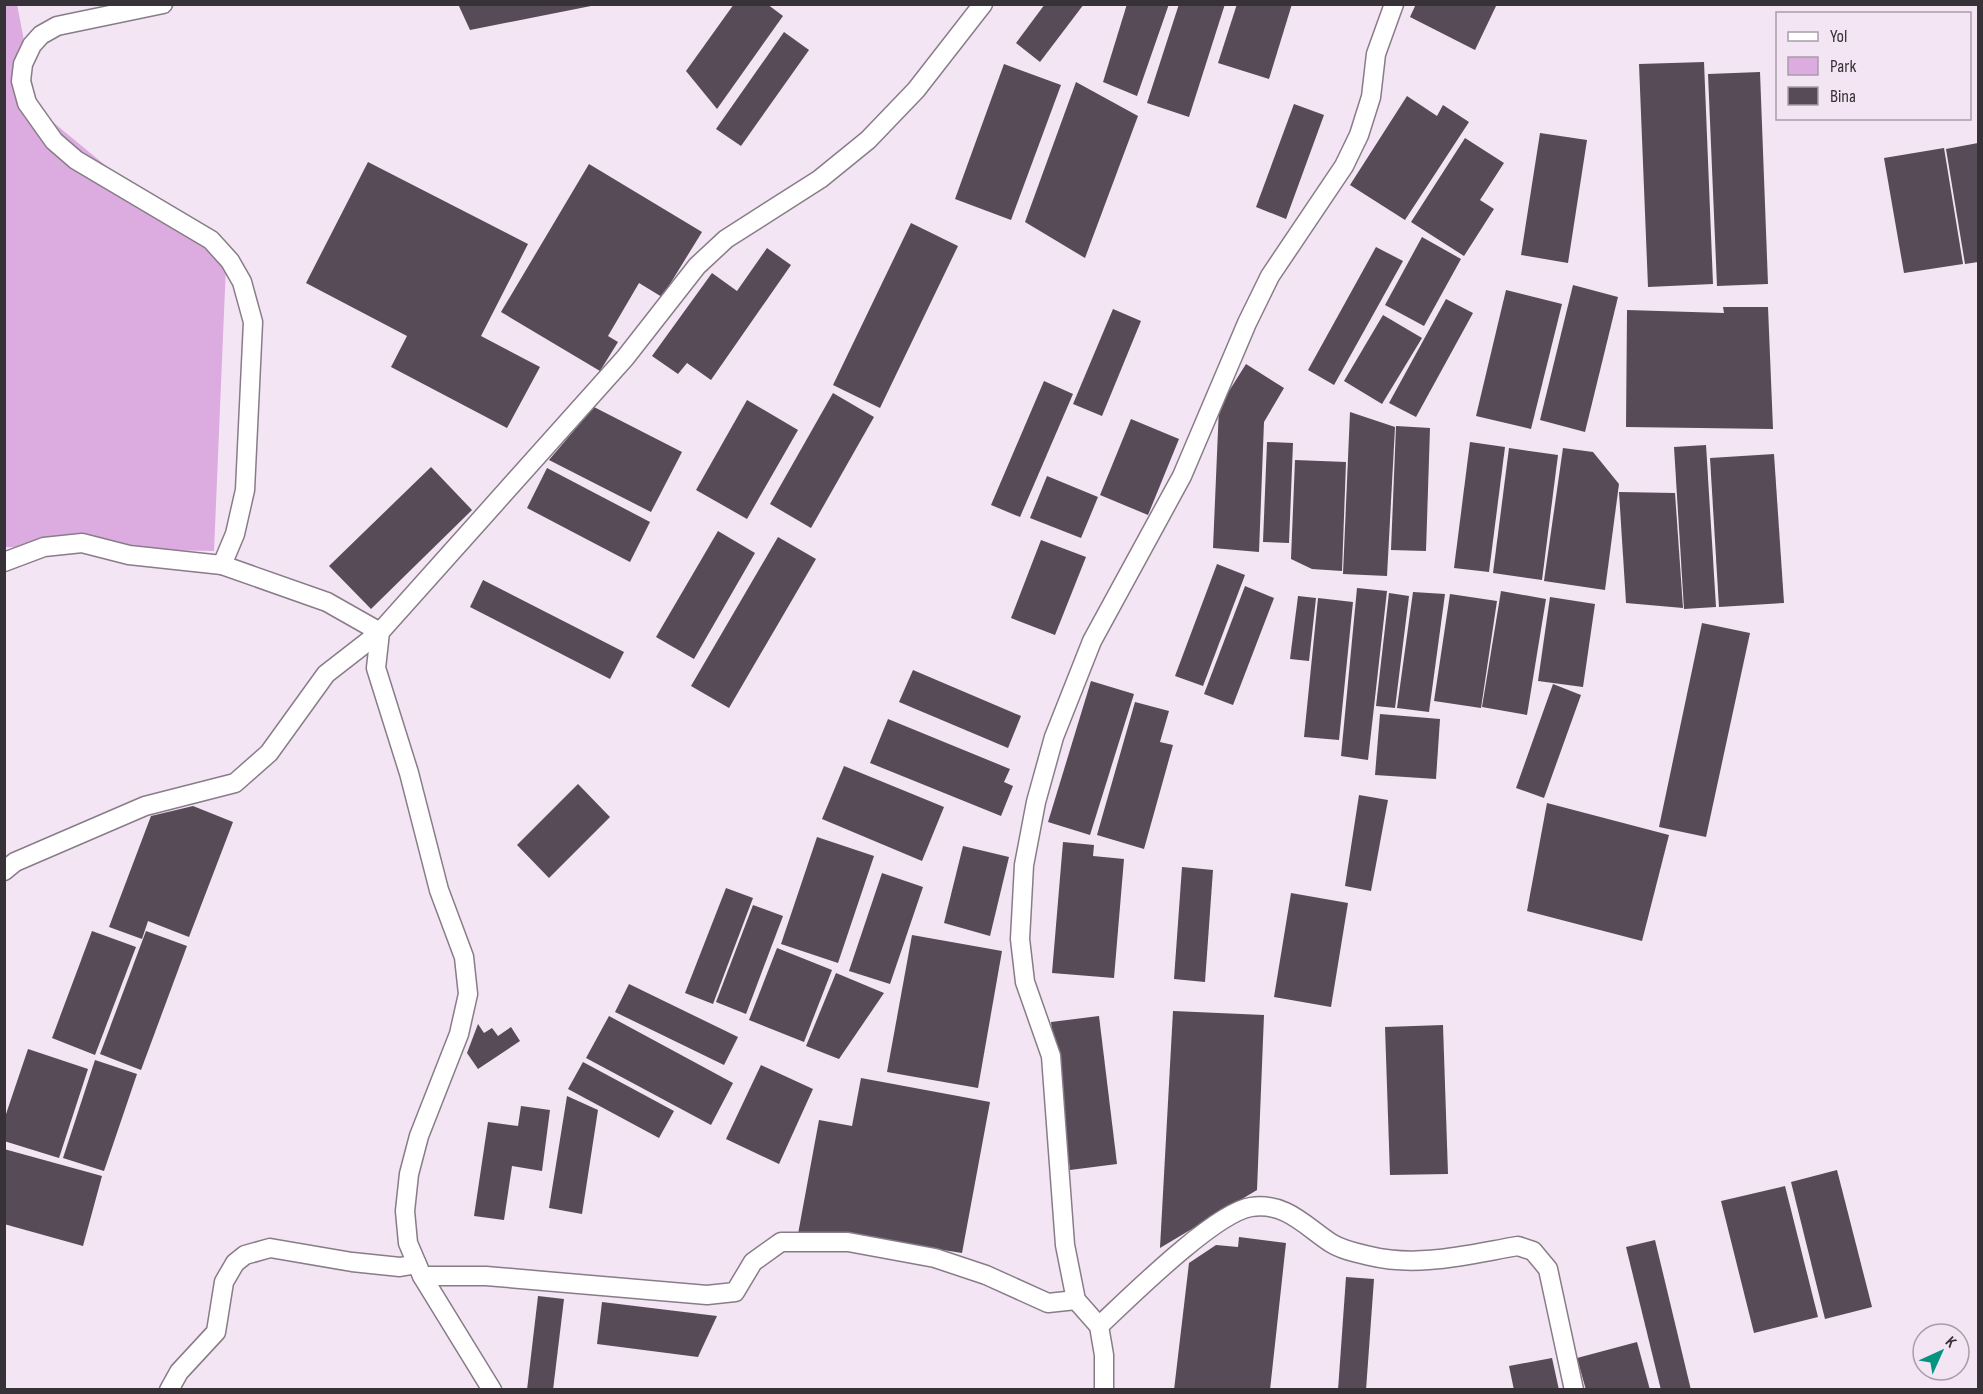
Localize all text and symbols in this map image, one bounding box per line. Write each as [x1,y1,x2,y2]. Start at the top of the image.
legend [1776,12,1971,120]
text: Yol [1830,26,1847,47]
text: Park [1830,56,1856,77]
text: Bina [1830,86,1856,107]
north arrow [1911,1322,1971,1382]
text: K [1941,1333,1960,1352]

